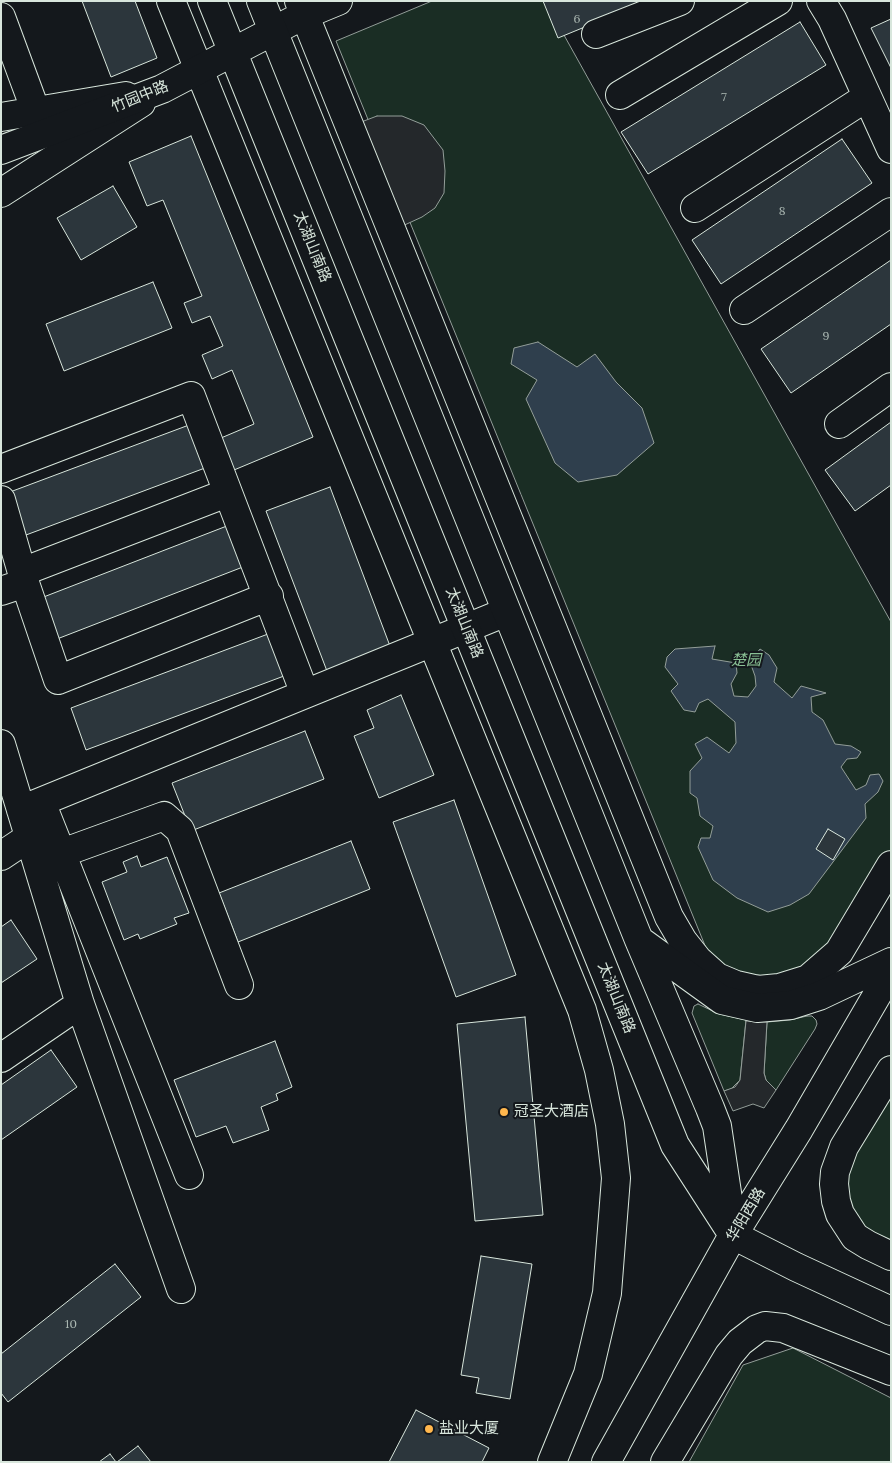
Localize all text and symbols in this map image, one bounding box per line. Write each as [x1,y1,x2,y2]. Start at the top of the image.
house number: 6 [574,13,580,27]
street label: 竹园中路 [109,77,171,117]
house number: 7 [721,91,727,105]
house number: 8 [779,205,785,219]
street label: 太湖山南路 [290,209,334,285]
house number: 9 [823,330,829,344]
street label: 太湖山南路 [442,585,486,661]
park label: 楚园 [731,652,761,670]
street label: 太湖山南路 [594,960,638,1036]
place label: 冠圣大酒店 [514,1103,589,1121]
marker: 冠圣大酒店 [498,1106,510,1118]
street label: 华阳西路 [723,1185,769,1245]
house number: 10 [65,1318,77,1332]
place label: 盐业大厦 [439,1420,499,1438]
marker: 盐业大厦 [423,1423,435,1435]

